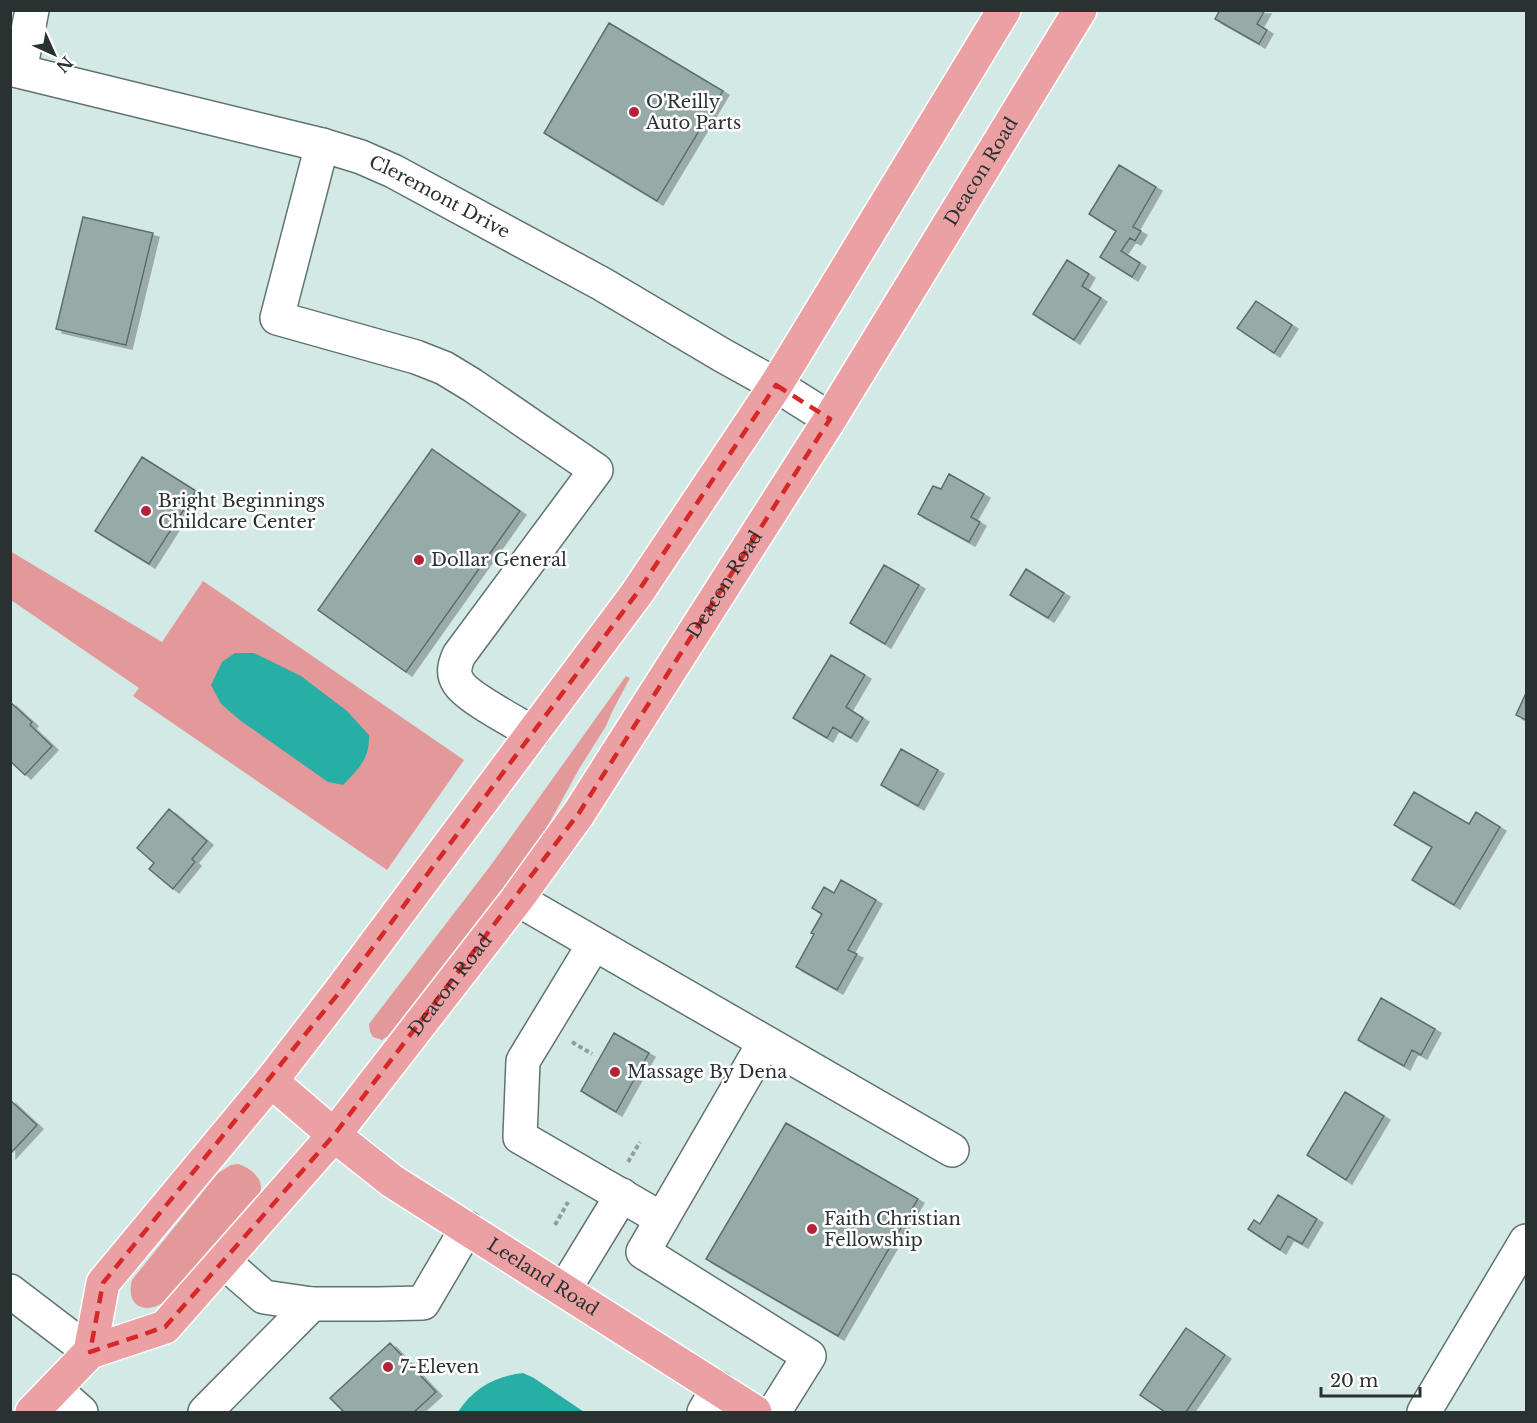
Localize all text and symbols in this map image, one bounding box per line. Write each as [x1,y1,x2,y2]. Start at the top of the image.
north arrow [24,24,84,84]
text: N [52,52,77,77]
place label: O'Reilly Auto Parts [645,91,741,134]
marker: O'Reilly Auto Parts [627,105,641,119]
street label: Deacon Road [940,113,1023,230]
street label: Cleremont Drive [366,151,514,243]
place label: Bright Beginnings Childcare Center [158,490,325,533]
marker: Bright Beginnings Childcare Center [139,504,153,518]
street label: Deacon Road [682,527,767,642]
place label: Dollar General [431,549,567,571]
marker: Dollar General [412,553,426,567]
street label: Deacon Road [404,930,497,1040]
place label: Massage By Dena [627,1061,787,1083]
marker: Massage By Dena [608,1065,622,1079]
place label: Faith Christian Fellowship [824,1208,961,1251]
marker: Faith Christian Fellowship [805,1222,819,1236]
street label: Leeland Road [483,1234,603,1321]
place label: 7-Eleven [400,1356,479,1378]
marker: 7-Eleven [381,1360,395,1374]
scale bar [1321,1360,1420,1398]
text: 20 m [1330,1370,1378,1392]

